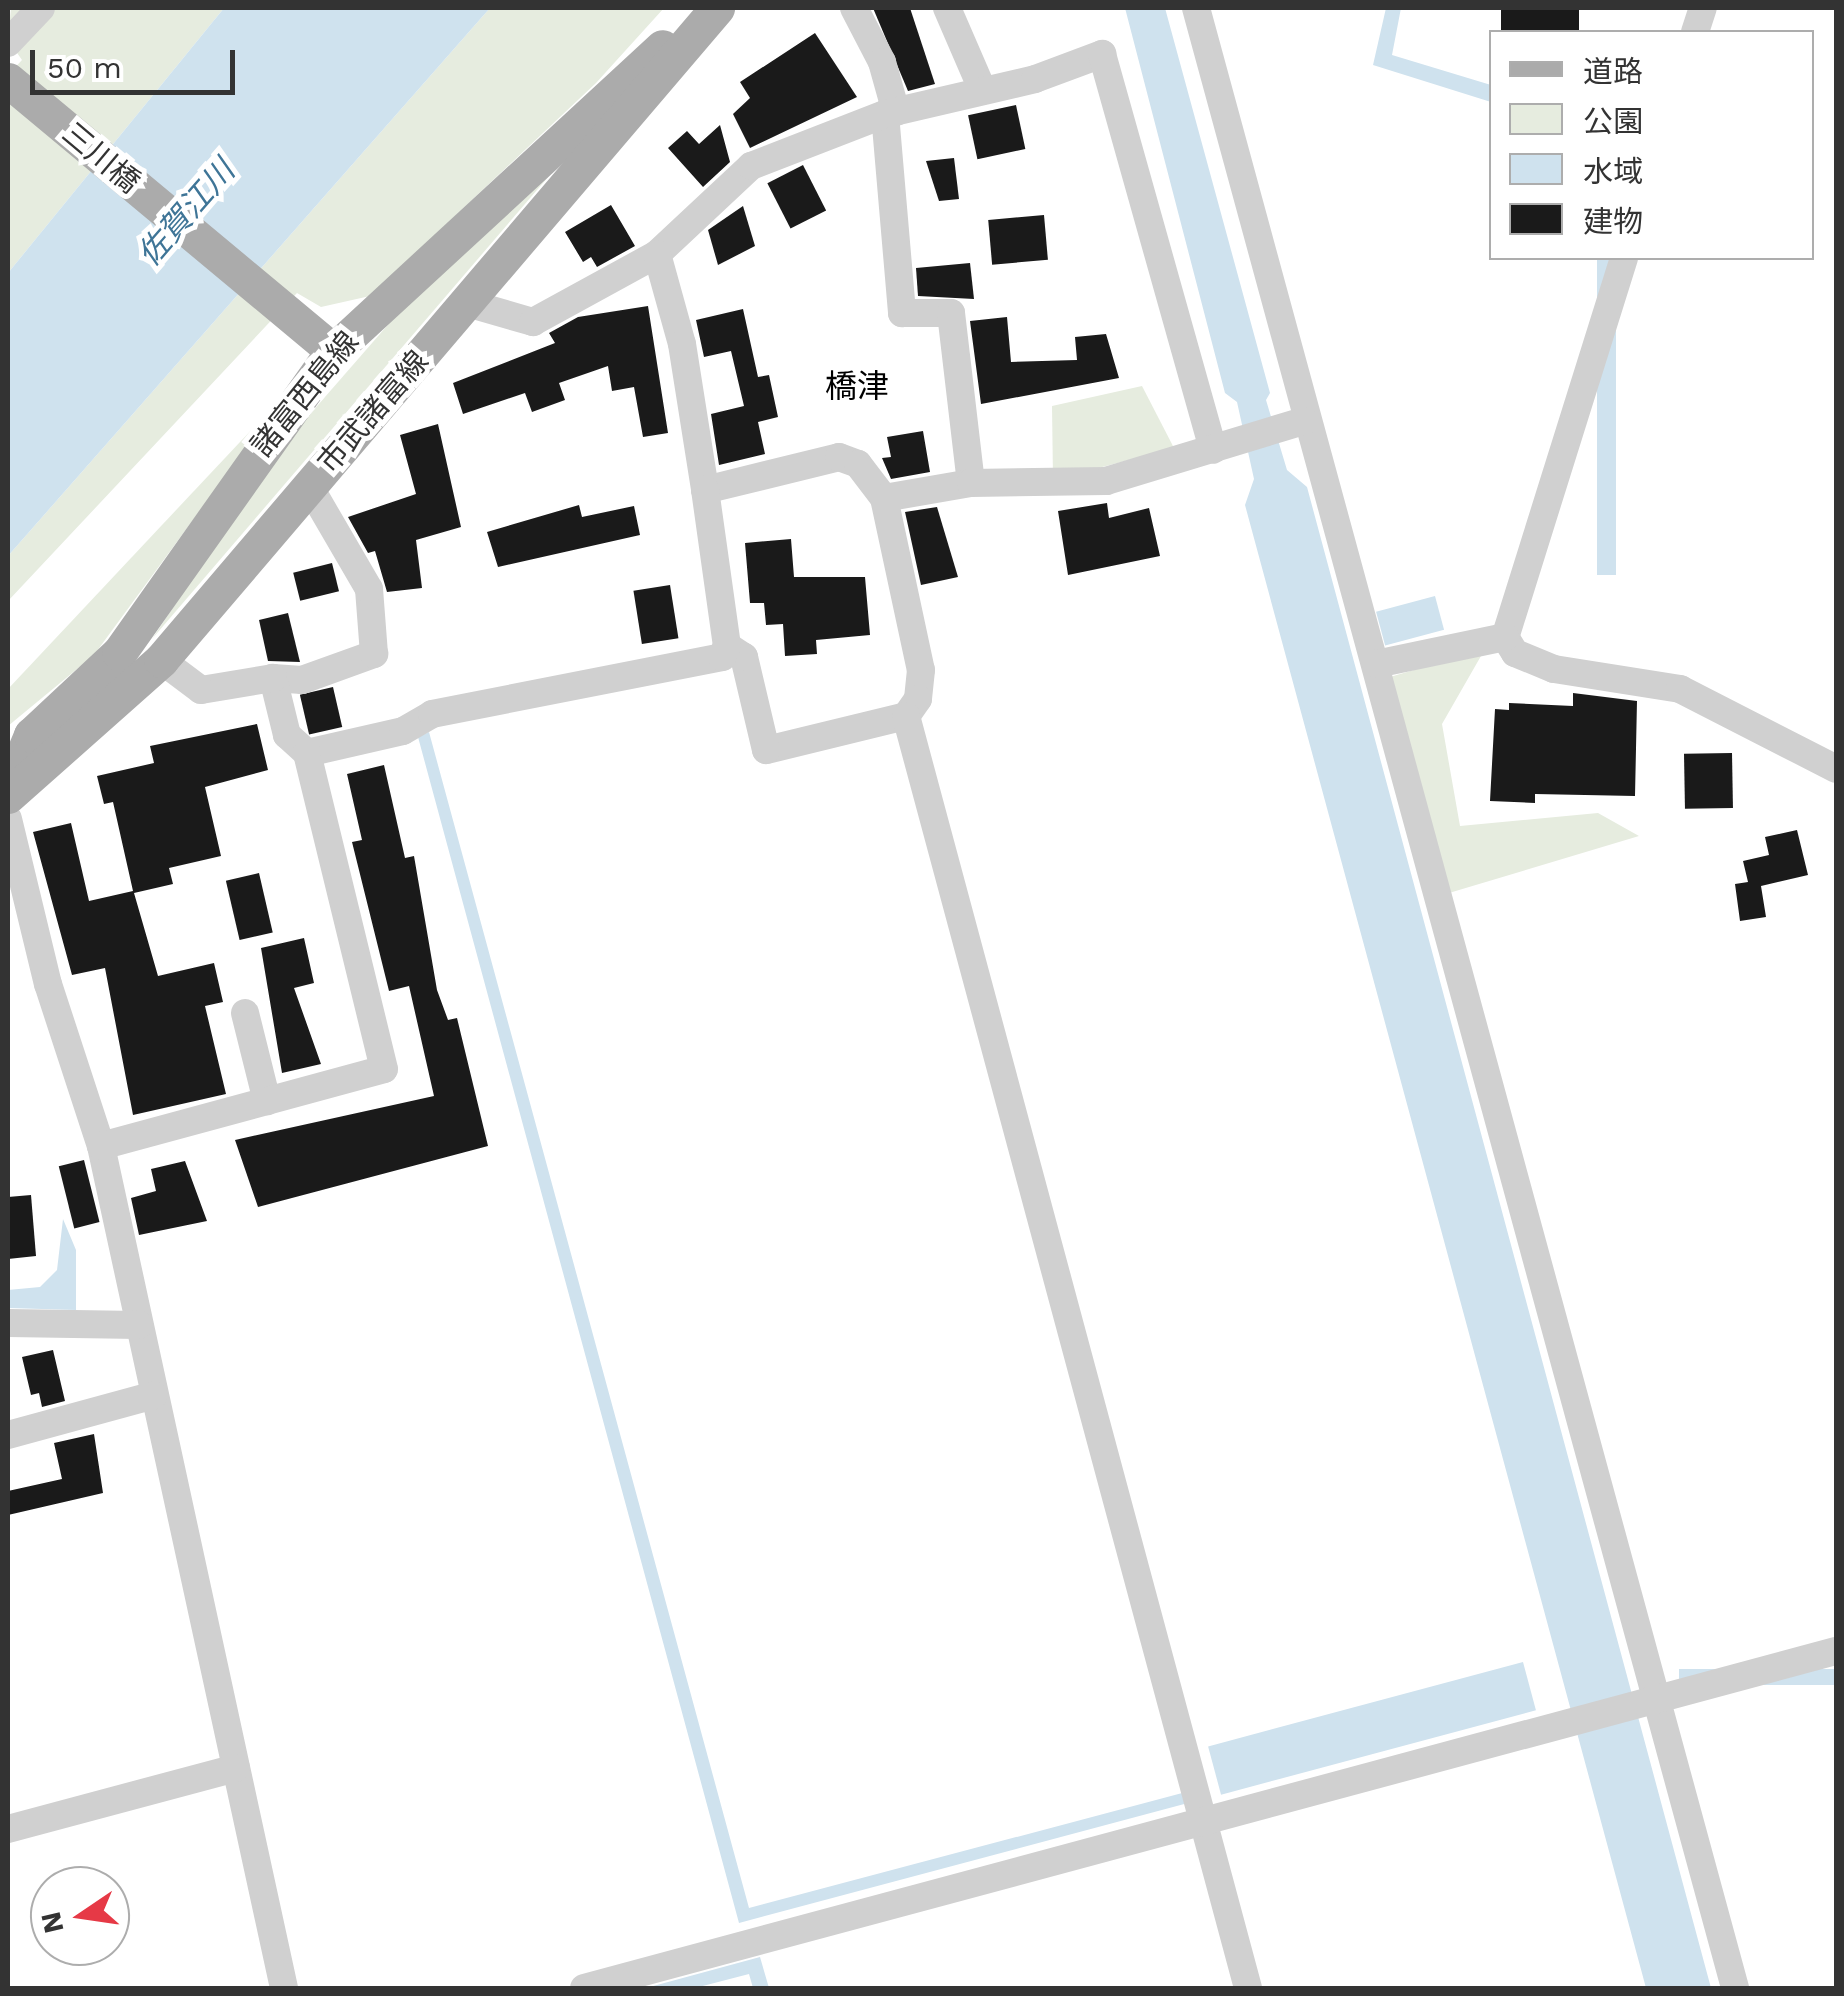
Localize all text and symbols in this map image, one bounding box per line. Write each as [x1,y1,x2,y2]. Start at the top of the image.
scale bar [35,30,240,92]
legend [1489,30,1814,260]
text: 50 m [47,50,122,85]
text: 道路 [1583,54,1643,89]
text: 公園 [1583,104,1643,139]
street label: 三川橋 [55,115,147,201]
water label: 佐賀江川 [130,152,242,274]
text: 水域 [1583,154,1643,189]
text: 建物 [1583,204,1643,239]
street label: 諸富西島線 [244,324,366,464]
street label: 市武諸富線 [310,344,436,480]
district label: 橋津 [825,367,889,405]
north arrow [30,1866,130,1966]
text: N [34,1909,71,1936]

